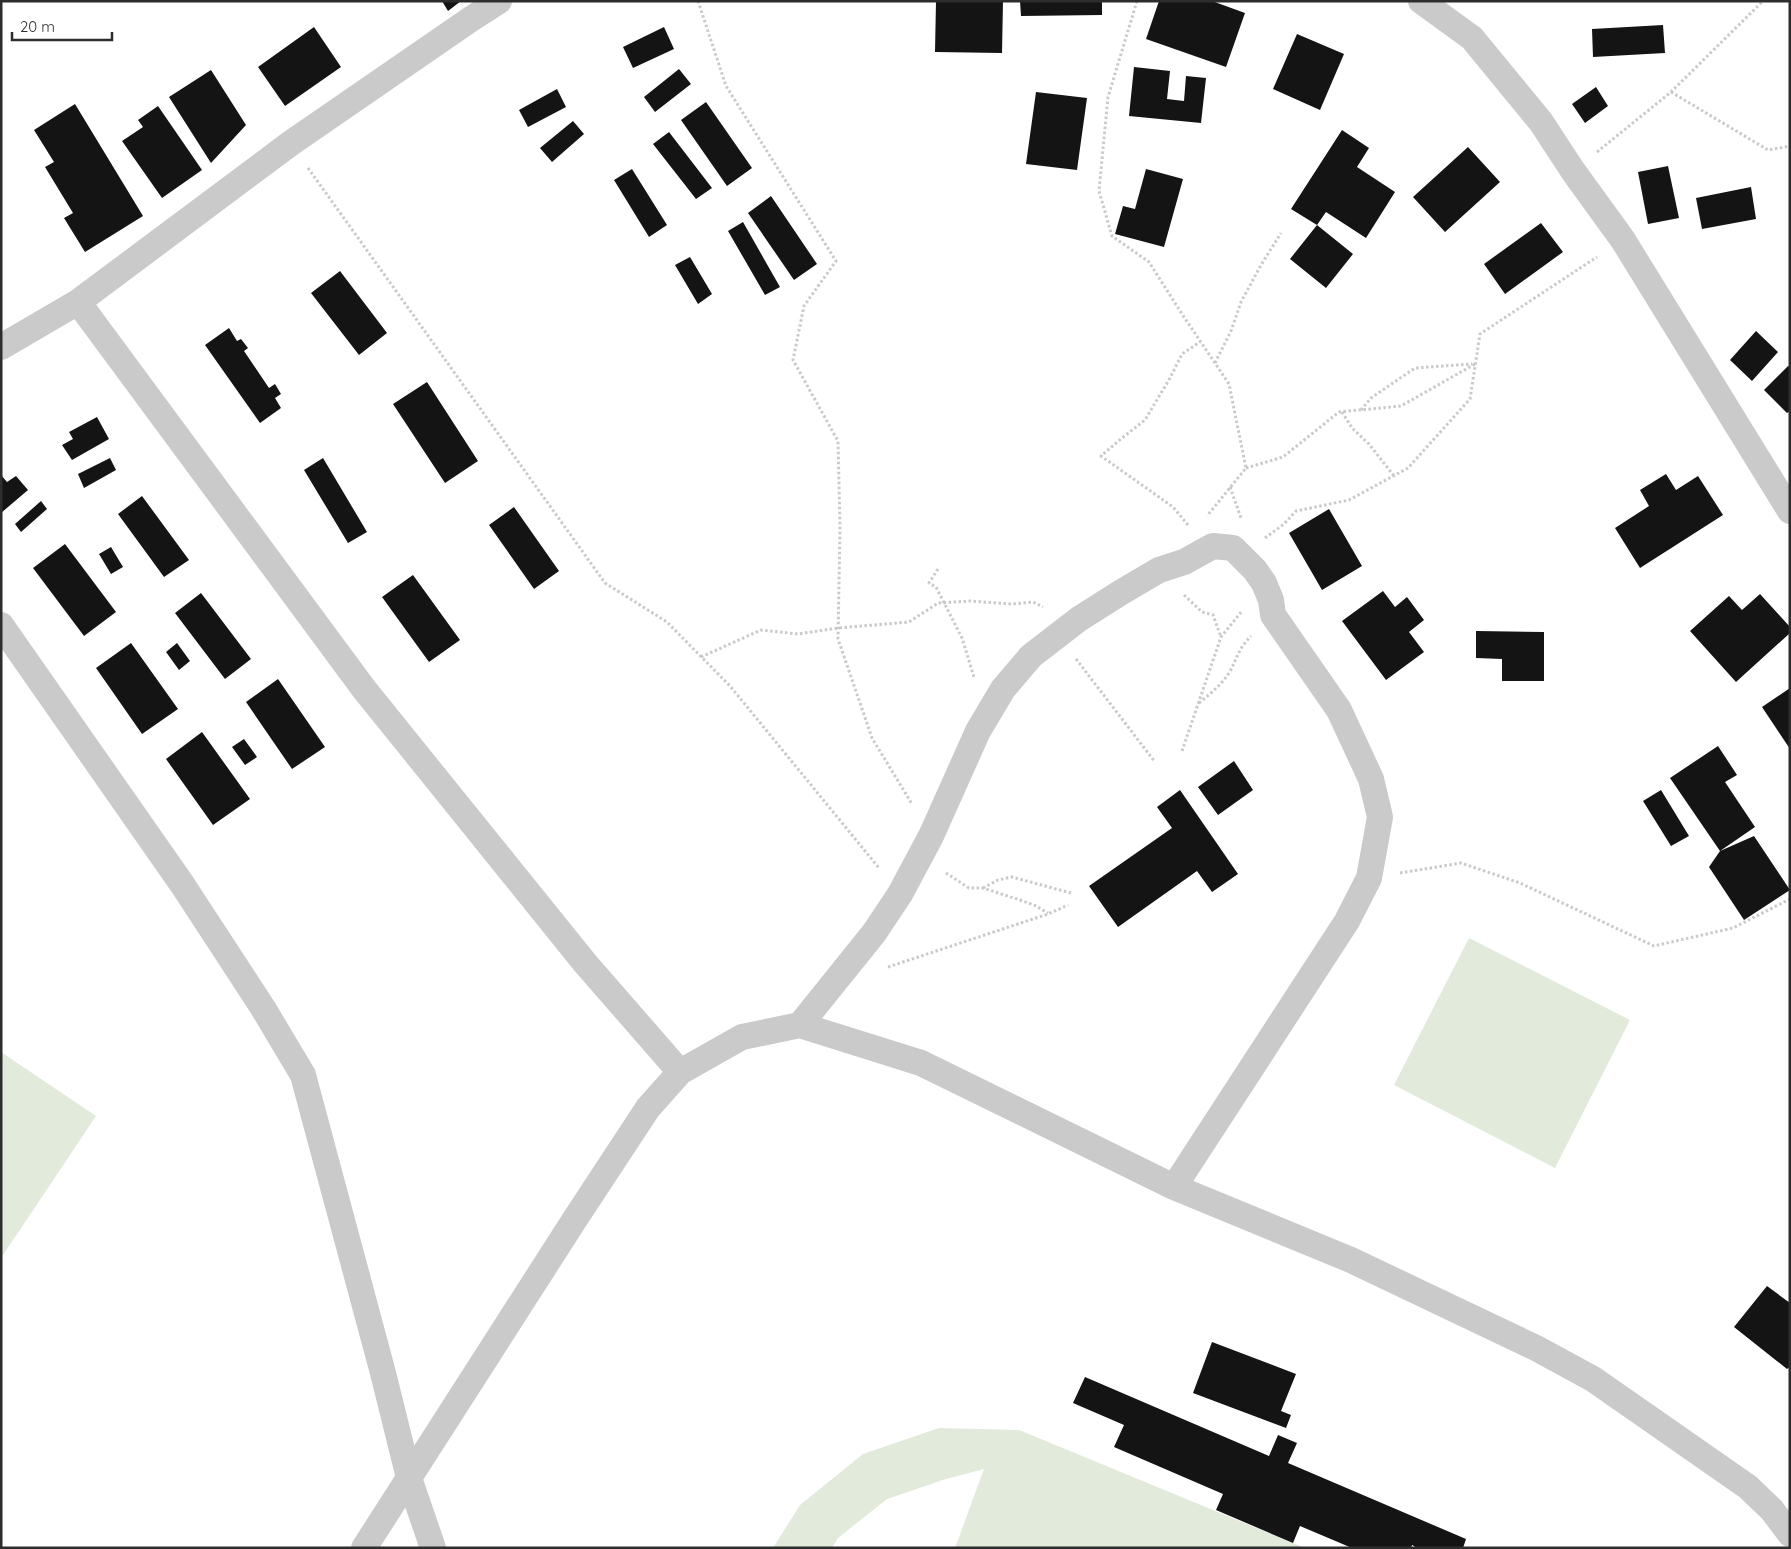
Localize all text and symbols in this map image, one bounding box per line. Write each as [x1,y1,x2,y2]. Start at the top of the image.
scale bar [12,10,112,42]
text: 20 m [20,17,55,36]

